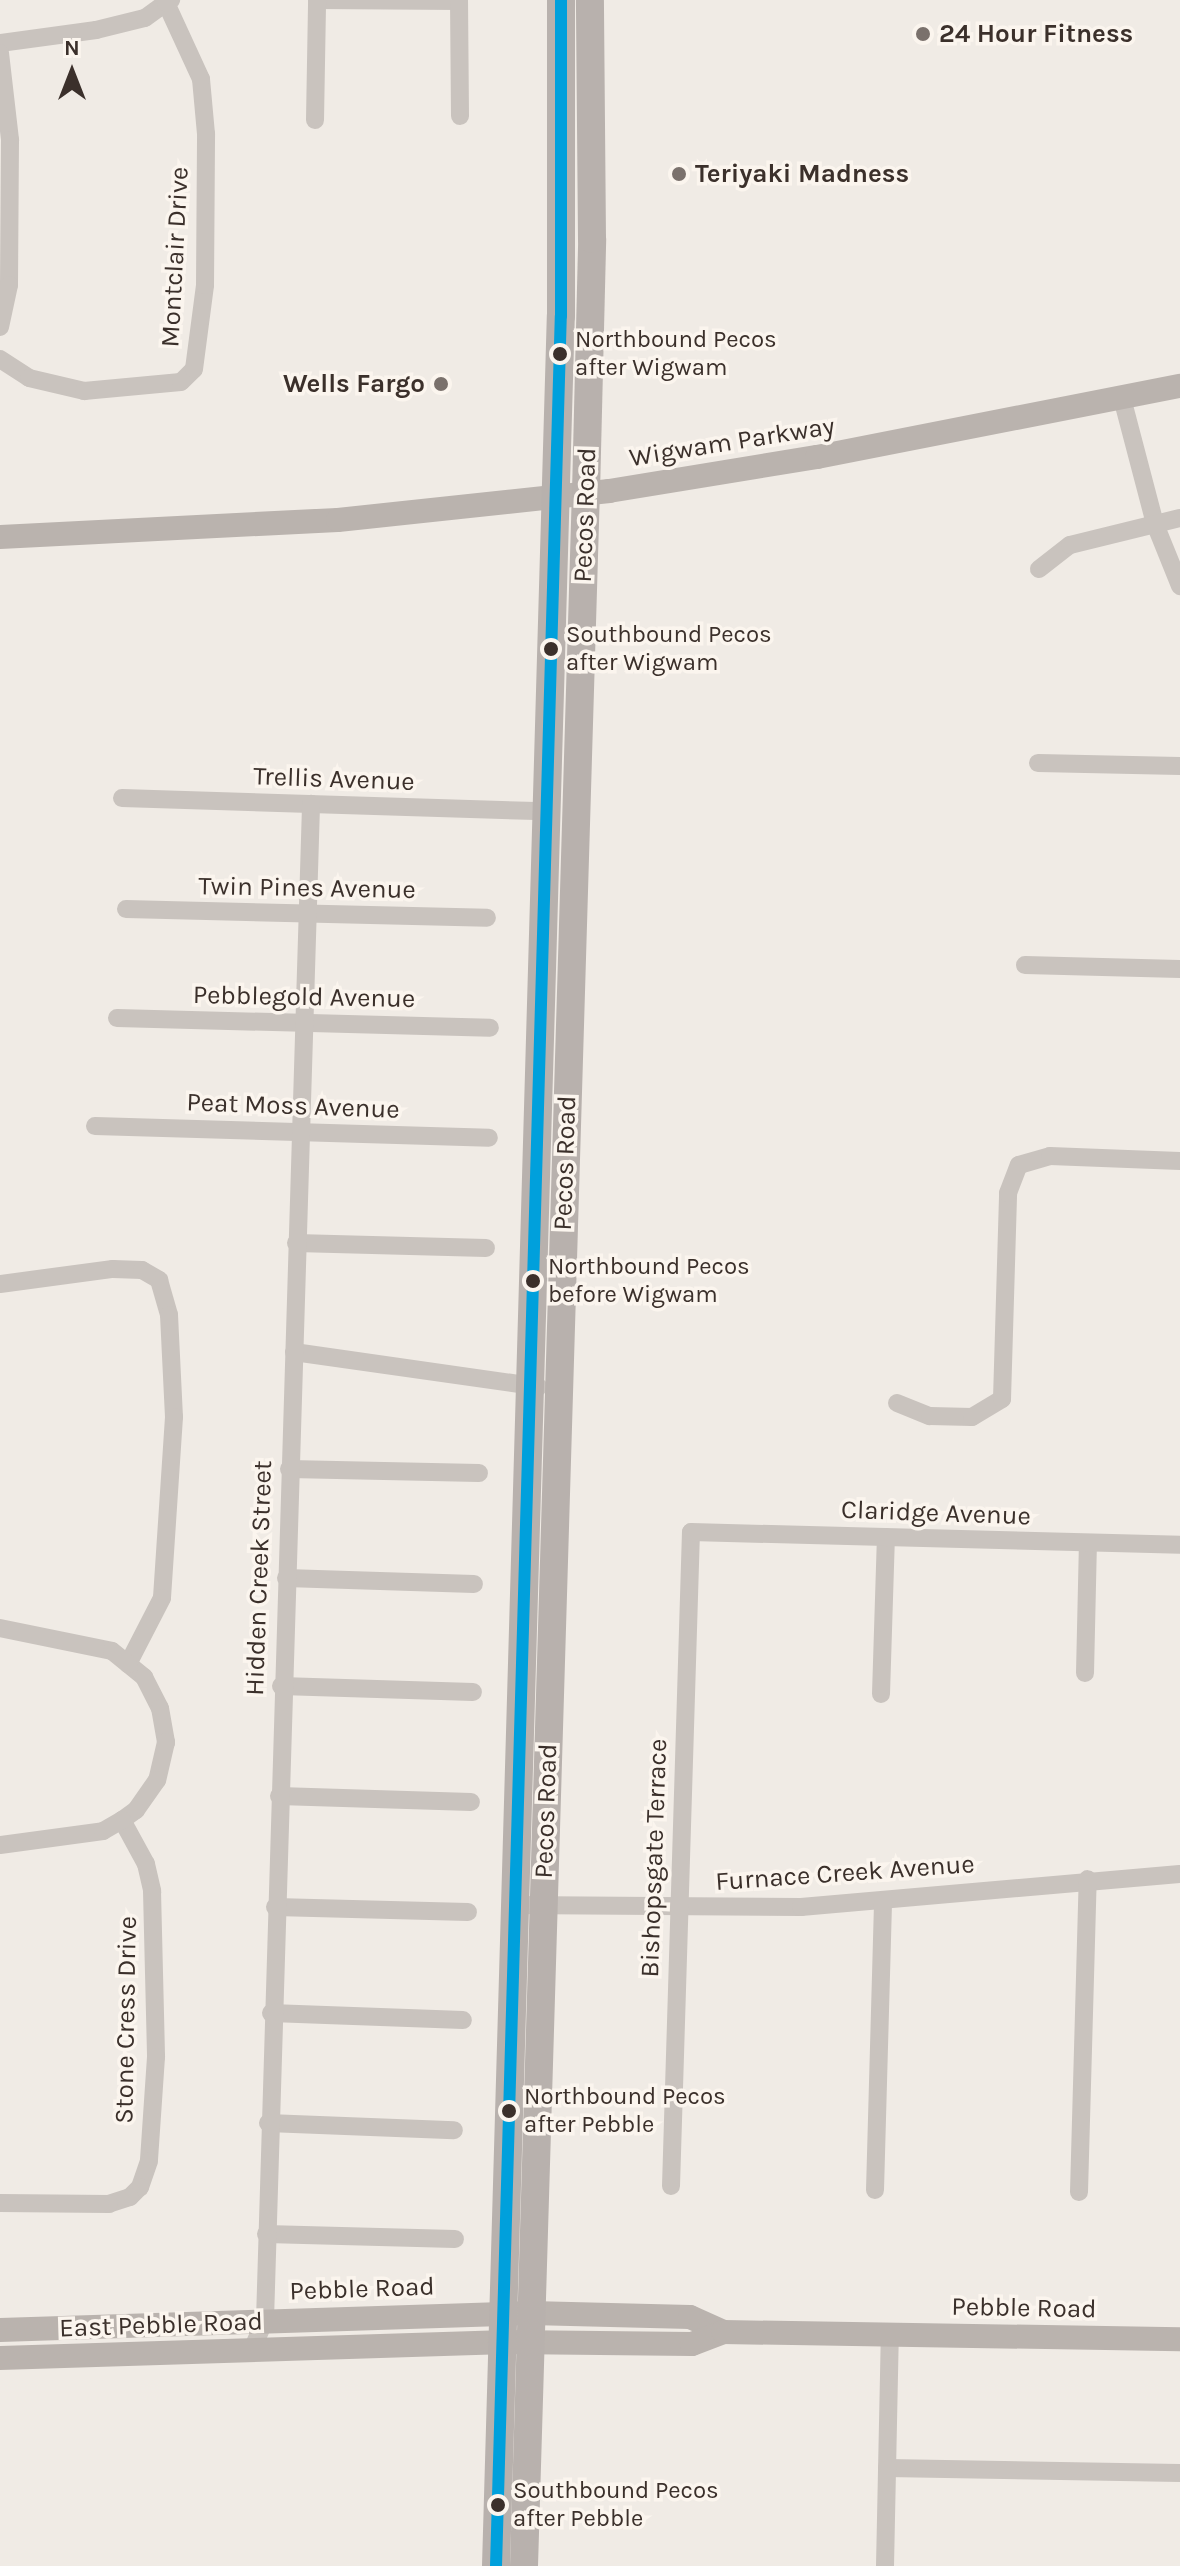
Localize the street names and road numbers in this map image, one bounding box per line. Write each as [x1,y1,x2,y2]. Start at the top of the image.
street label: Montclair Drive [155,166,195,348]
street label: Wigwam Parkway [627,410,837,474]
street label: Pecos Road [567,447,603,583]
street label: Trellis Avenue [253,761,415,797]
street label: Twin Pines Avenue [198,871,416,905]
street label: Pebblegold Avenue [192,979,416,1015]
street label: Peat Moss Avenue [186,1087,400,1125]
street label: Pecos Road [547,1095,583,1231]
street label: Hidden Creek Street [239,1460,279,1696]
street label: Claridge Avenue [841,1494,1031,1532]
street label: Bishopsgate Terrace [634,1738,674,1978]
street label: Pecos Road [528,1743,564,1879]
street label: Furnace Creek Avenue [714,1848,976,1898]
street label: Stone Cress Drive [109,1916,143,2124]
street label: Pebble Road [289,2271,435,2307]
street label: Pebble Road [951,2291,1097,2325]
street label: East Pebble Road [59,2306,263,2344]

